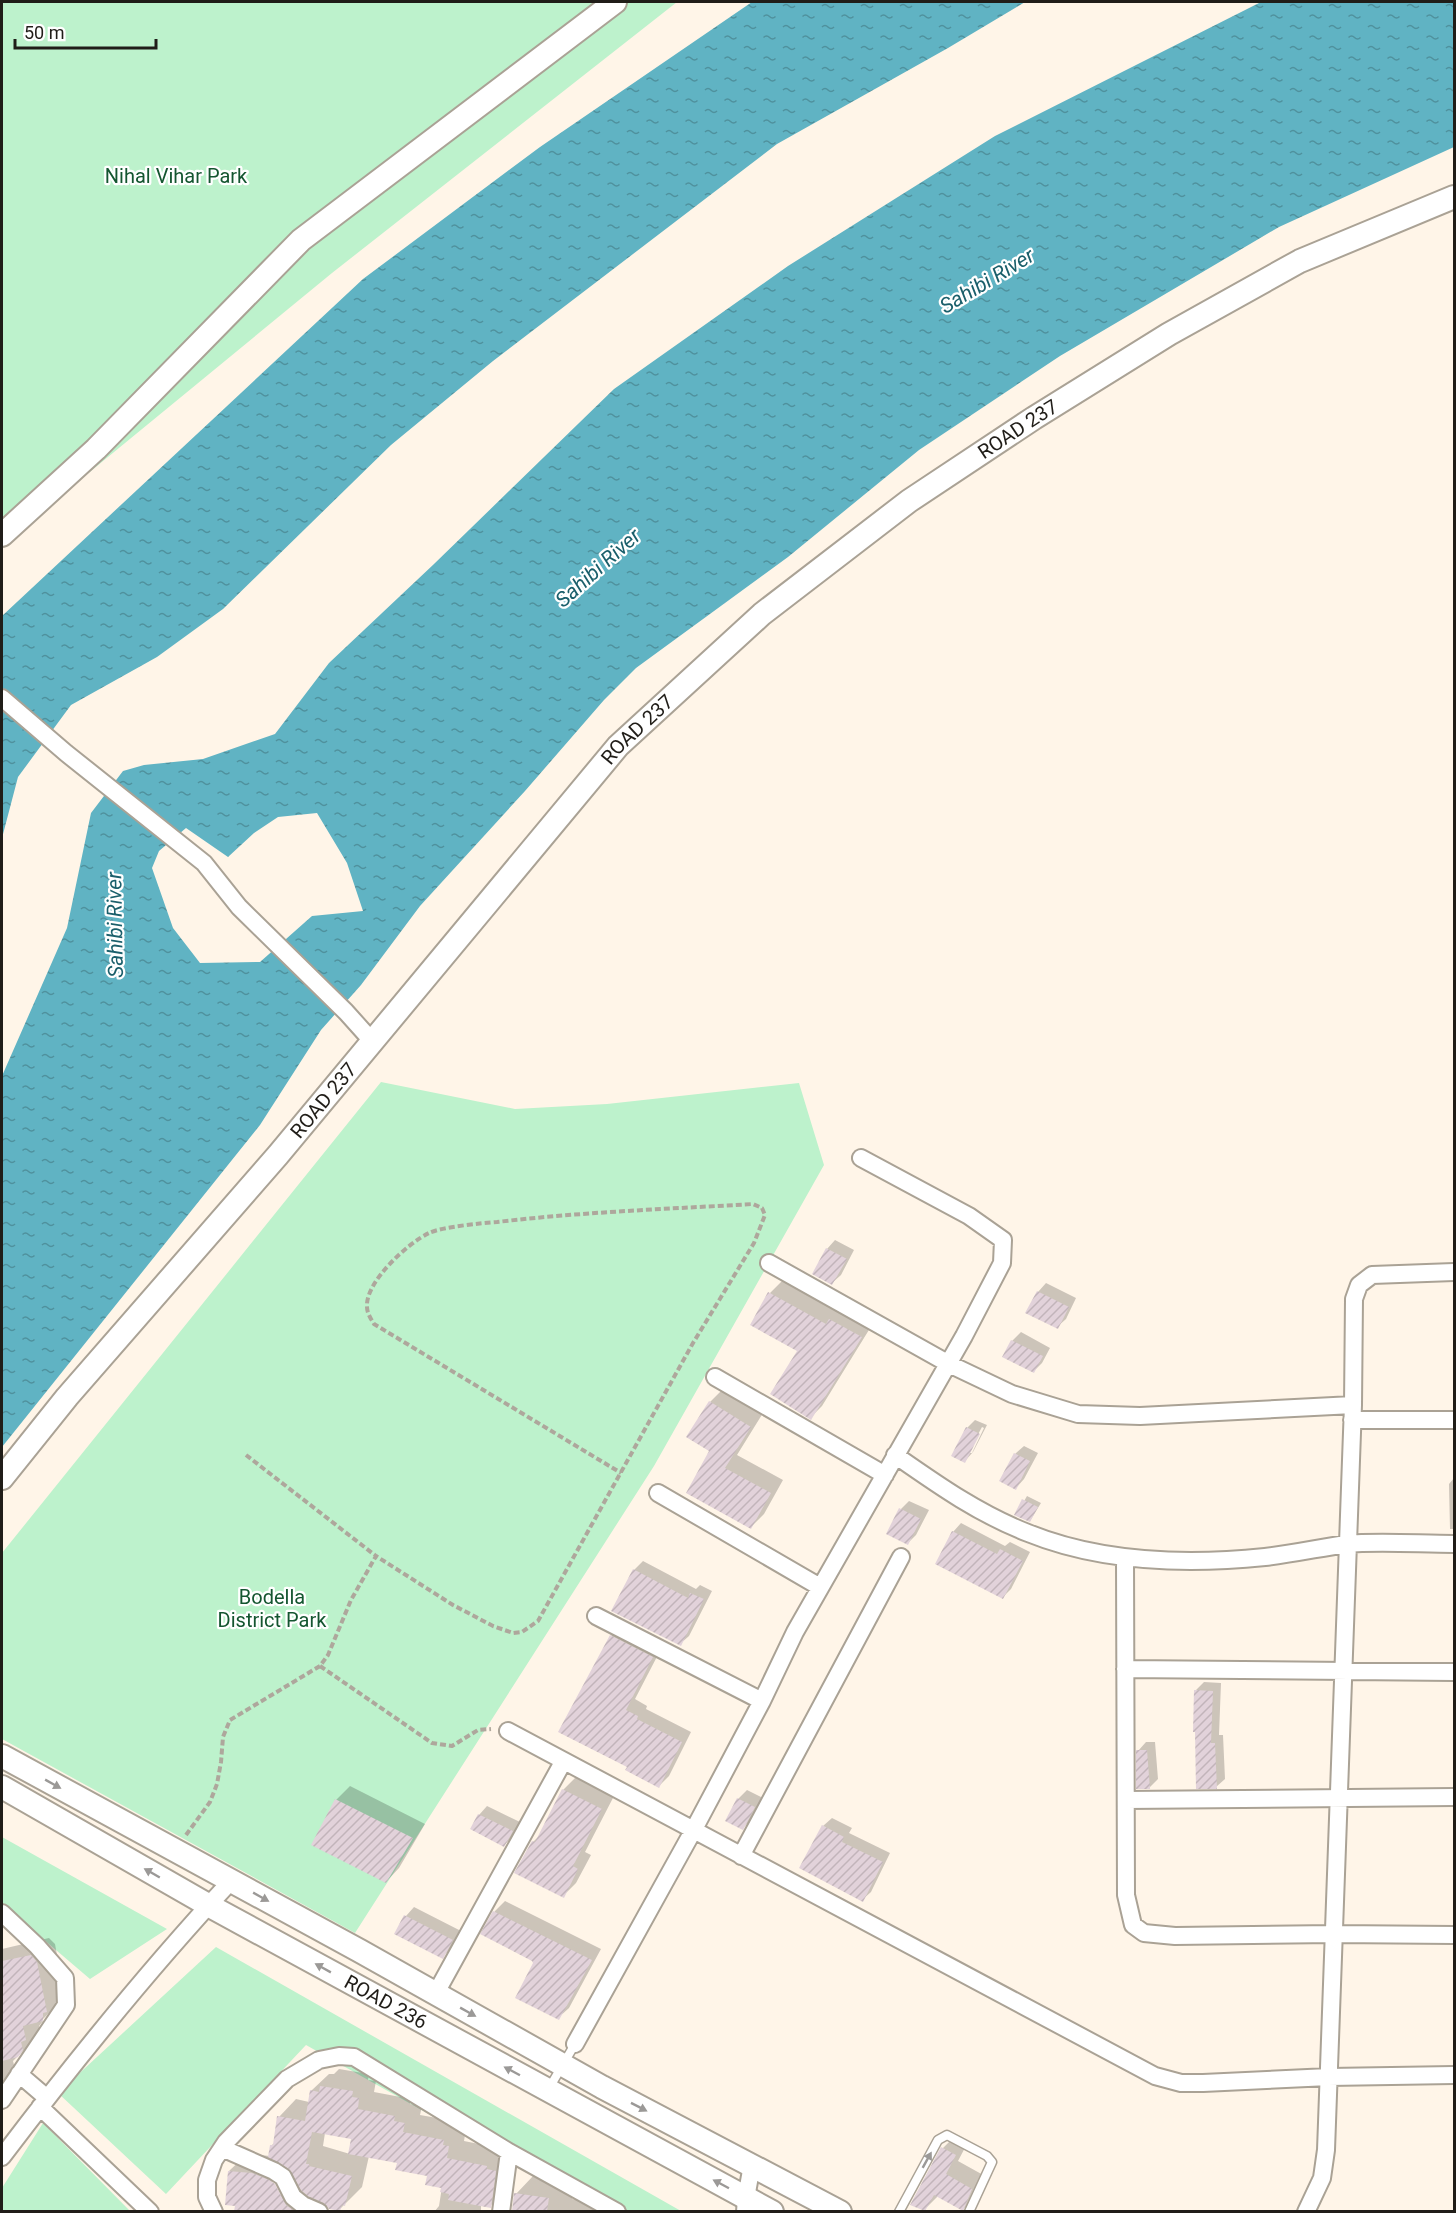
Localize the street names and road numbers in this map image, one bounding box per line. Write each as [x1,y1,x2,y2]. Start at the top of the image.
street label: ROAD 237 [973,394,1062,464]
street label: ROAD 237 [596,689,678,769]
street label: ROAD 237 [285,1058,362,1143]
street label: ROAD 236 [340,1970,432,2034]

